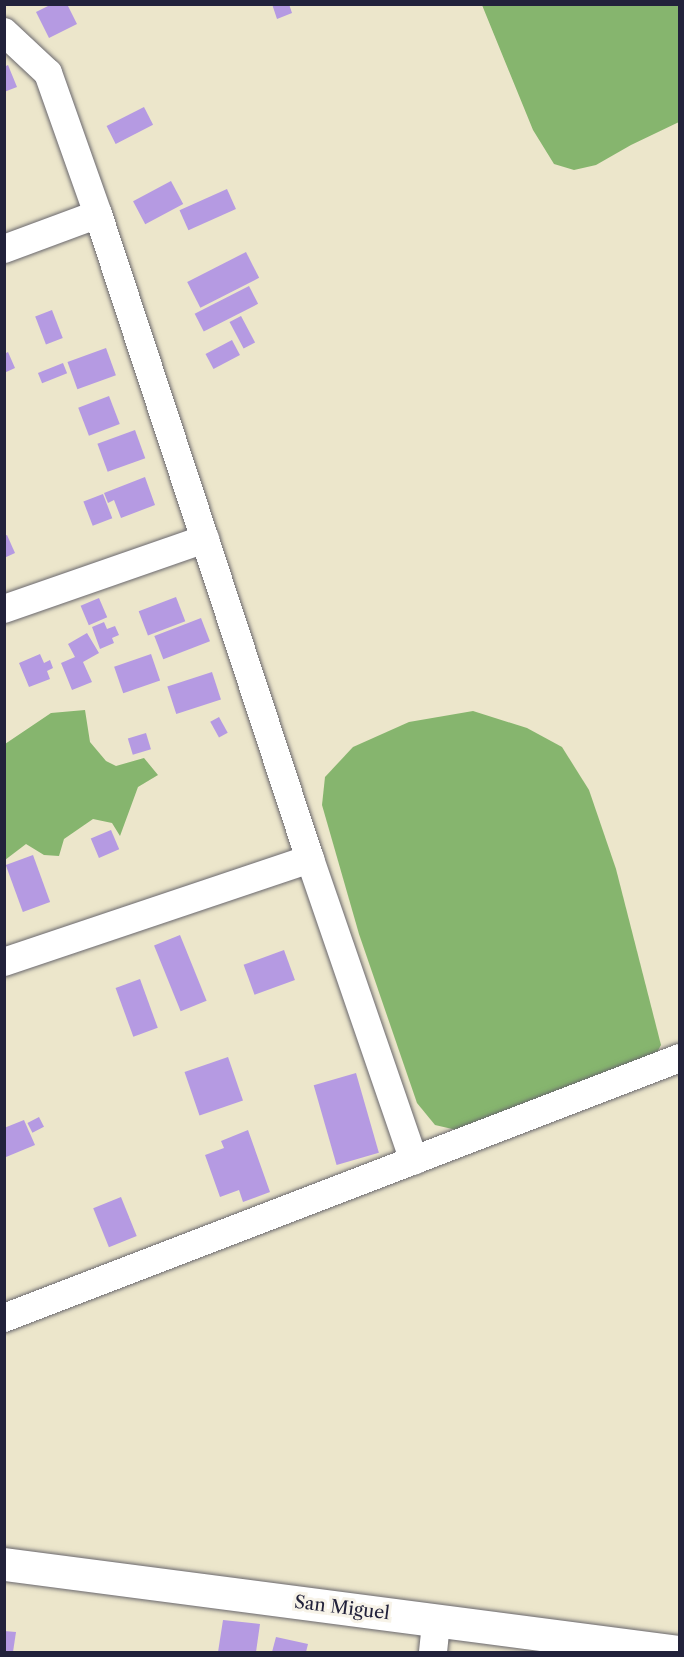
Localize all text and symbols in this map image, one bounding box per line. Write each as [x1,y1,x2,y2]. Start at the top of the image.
street label: San Miguel [293,1591,391,1625]

